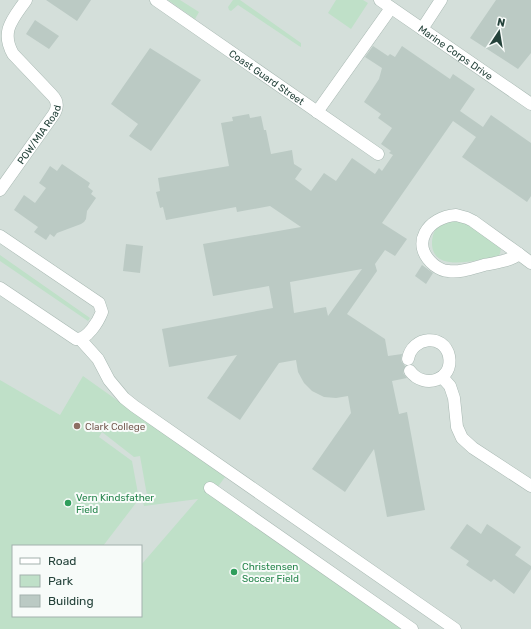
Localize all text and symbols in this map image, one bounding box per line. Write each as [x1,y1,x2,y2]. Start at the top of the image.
north arrow [479,12,519,52]
text: N [496,16,506,30]
street label: Marine Corps Drive [416,23,495,83]
street label: Coast Guard Street [226,48,306,108]
street label: POW/MIA Road [15,104,64,167]
marker: Clark College [72,421,82,431]
place label: Clark College [85,421,146,433]
place label: Vern Kindsfather Field [76,492,154,516]
marker: Vern Kindsfather Field [63,498,73,508]
legend [12,545,142,617]
text: Road [48,554,76,568]
place label: Christensen Soccer Field [242,561,299,585]
marker: Christensen Soccer Field [229,567,239,577]
text: Park [48,574,74,588]
text: Building [48,594,94,608]

